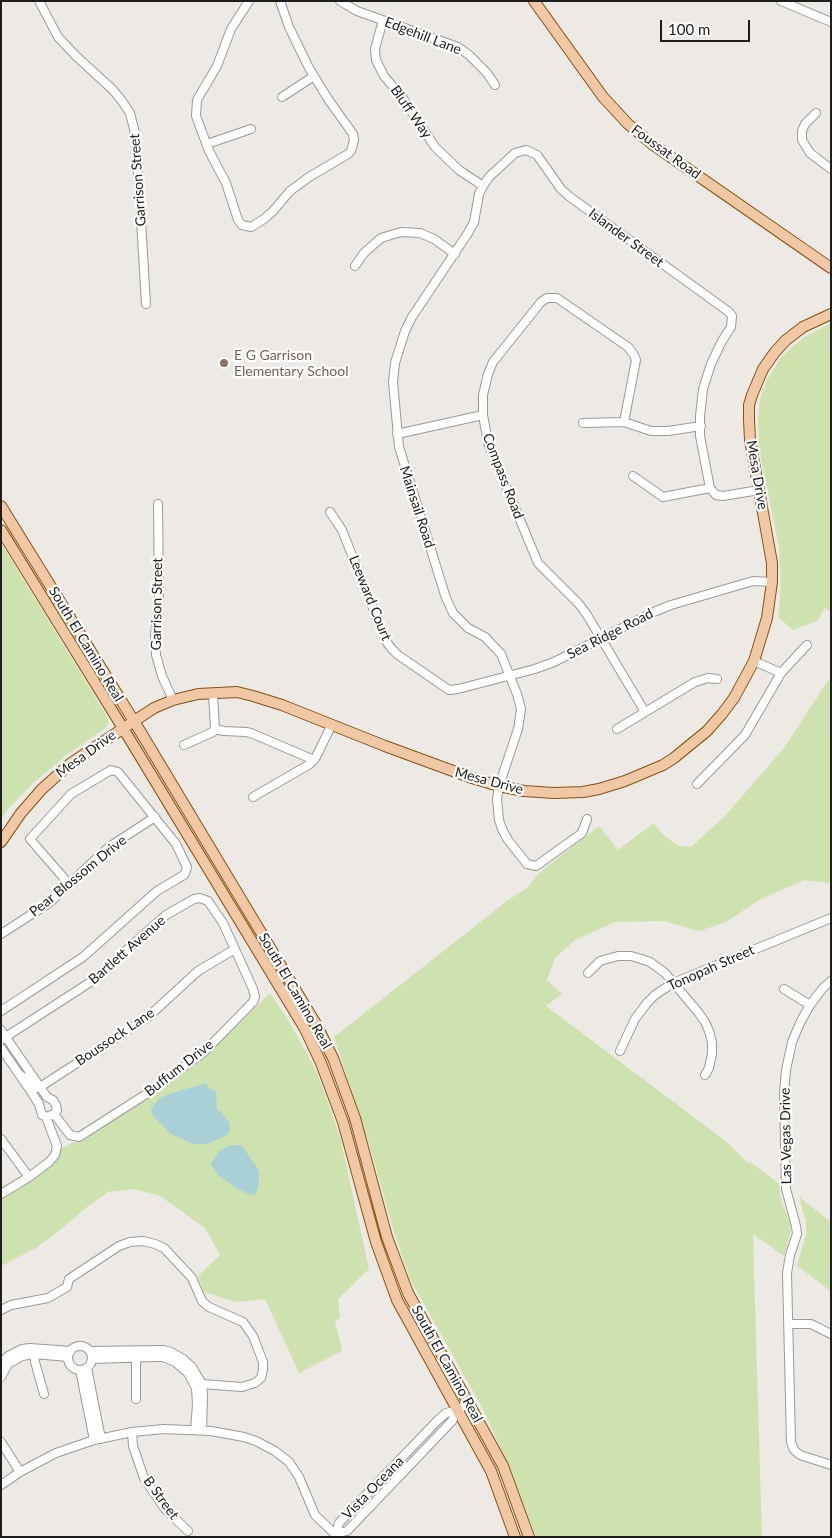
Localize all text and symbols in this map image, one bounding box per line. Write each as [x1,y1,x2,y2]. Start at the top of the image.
scale bar [662,10,752,42]
street label: Edgehill Lane [382,14,464,58]
text: 100 m [668,20,710,38]
street label: Bluff Way [387,82,435,142]
street label: Foussat Road [628,121,704,183]
street label: Garrison Street [126,133,150,227]
street label: Islander Street [585,205,667,271]
place label: E G Garrison Elementary School [234,347,348,380]
marker: E G Garrison Elementary School [218,357,230,369]
street label: Compass Road [479,431,527,521]
street label: Mesa Drive [743,439,771,511]
street label: Mainsail Road [396,464,438,550]
street label: Leeward Court [345,553,395,643]
street label: Garrison Street [148,557,166,651]
street label: South El Camino Real [45,583,127,705]
street label: Sea Ridge Road [564,605,656,663]
street label: Mesa Drive [53,727,119,781]
street label: Mesa Drive [453,764,525,798]
street label: Pear Blossom Drive [26,832,130,920]
street label: Bartlett Avenue [85,912,169,988]
street label: South El Camino Real [255,930,335,1052]
street label: Tonopah Street [665,941,757,995]
street label: Boussock Lane [72,1004,158,1070]
street label: Buffum Drive [141,1036,217,1100]
street label: Las Vegas Drive [777,1087,795,1185]
street label: South El Camino Real [408,1303,486,1425]
street label: Vista Oceana [339,1453,407,1523]
street label: B Street [140,1473,182,1523]

